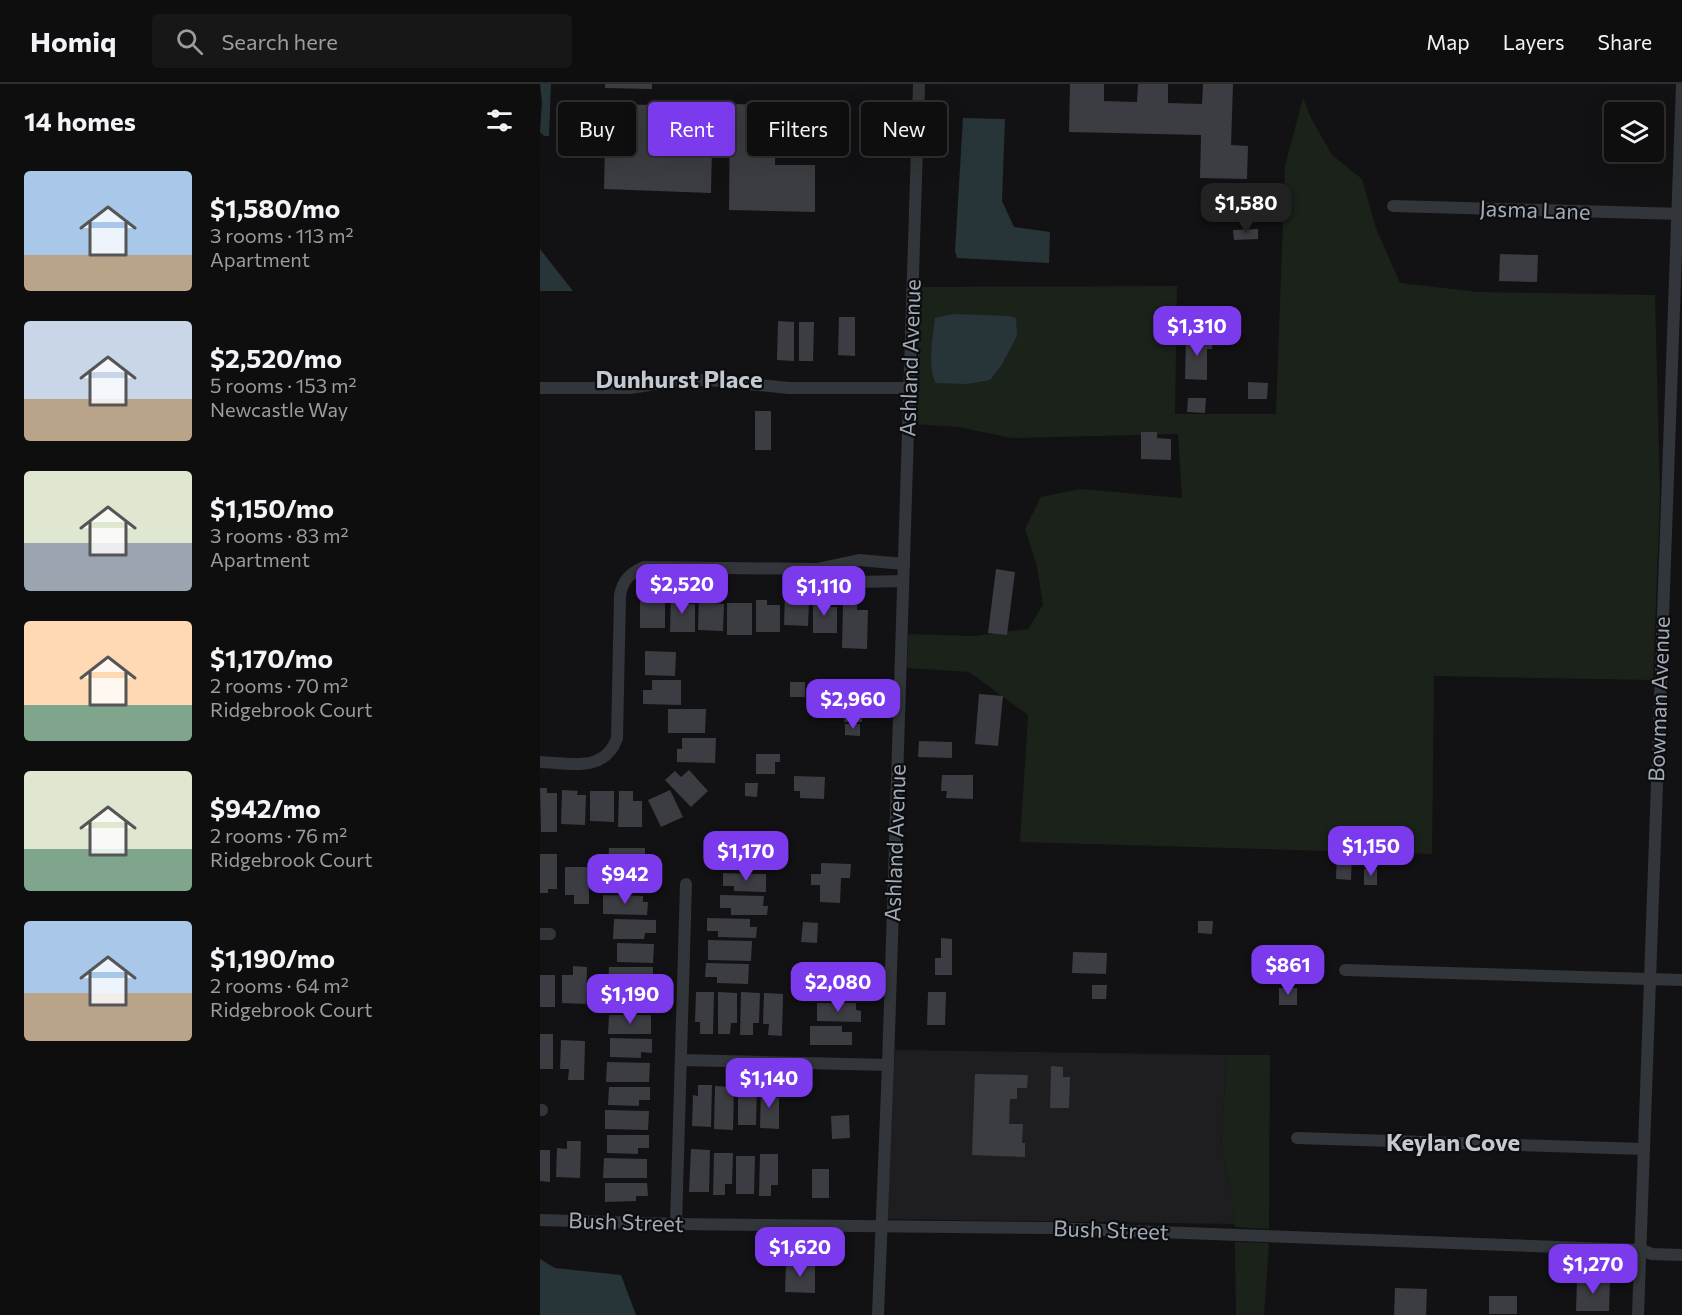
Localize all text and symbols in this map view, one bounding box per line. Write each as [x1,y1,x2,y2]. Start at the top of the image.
search box [152,14,572,68]
text: Homiq [30,24,116,58]
icon: search [173,25,206,58]
text: Search here [221,28,338,55]
text: Map [1426,29,1470,54]
text: Layers [1503,29,1565,54]
text: Share [1598,29,1652,54]
chip: Buy [558,102,636,156]
chip: Rent [648,102,735,156]
chip: Filters [747,102,849,156]
chip: New [861,102,947,156]
map controls [1604,102,1664,162]
button: layers [1604,102,1664,162]
icon: filters [483,104,516,137]
text: 14 homes [24,105,136,136]
pin: $1,580 [1197,183,1295,234]
text: $1,580 [1215,190,1277,214]
text: $1,580/mo [210,192,340,223]
street label: Jasma Lane [1479,194,1591,225]
icon: home [72,195,144,267]
text: 3 rooms · 113 m² [210,223,354,247]
text: Apartment [210,247,310,271]
street label: Ashland Avenue [893,279,926,437]
pin: $1,310 [1148,306,1246,357]
text: $1,310 [1167,313,1227,337]
text: $2,520/mo [210,342,342,373]
icon: home [72,345,144,417]
district label: Dunhurst Place [595,364,763,393]
text: 5 rooms · 153 m² [210,373,357,397]
text: Newcastle Way [210,397,348,421]
text: $1,150/mo [210,492,334,523]
icon: home [72,495,144,567]
text: 3 rooms · 83 m² [210,523,349,547]
text: Apartment [210,547,310,571]
pin: $2,520 [633,564,731,615]
pin: $1,110 [775,566,873,617]
text: $2,520 [650,571,714,595]
text: $1,110 [796,573,852,597]
street label: Bowman Avenue [1642,616,1675,782]
text: $1,170/mo [210,642,333,673]
icon: home [72,645,144,717]
text: 2 rooms · 70 m² [210,673,348,697]
pin: $2,960 [804,679,902,730]
text: $2,960 [820,686,886,710]
text: Ridgebrook Court [210,697,372,721]
street label: Ashland Avenue [878,764,911,922]
text: $942/mo [210,792,321,823]
icon: home [72,795,144,867]
text: 2 rooms · 76 m² [210,823,347,847]
pin: $1,150 [1322,826,1420,877]
pin: $1,170 [697,831,795,882]
text: $1,150 [1342,833,1400,857]
text: $1,170 [717,838,775,862]
text: Ridgebrook Court [210,847,372,871]
pin: $942 [589,854,661,905]
text: $942 [601,861,649,885]
text: $1,190/mo [210,942,335,973]
icon: home [72,945,144,1017]
pin: $861 [1252,945,1324,996]
text: $861 [1265,952,1311,976]
pin: $2,080 [789,962,887,1013]
text: $2,080 [805,969,871,993]
text: 2 rooms · 64 m² [210,973,349,997]
pin: $1,190 [581,974,679,1025]
text: $1,190 [601,981,659,1005]
text: Ridgebrook Court [210,997,372,1021]
pin: $1,140 [720,1058,818,1109]
text: $1,140 [740,1065,798,1089]
district label: Keylan Cove [1386,1127,1520,1156]
street label: Bush Street [568,1206,684,1237]
street label: Bush Street [1053,1214,1169,1245]
pin: $1,620 [751,1227,849,1278]
text: $1,620 [769,1234,831,1258]
pin: $1,270 [1544,1244,1642,1295]
text: $1,270 [1563,1251,1623,1275]

